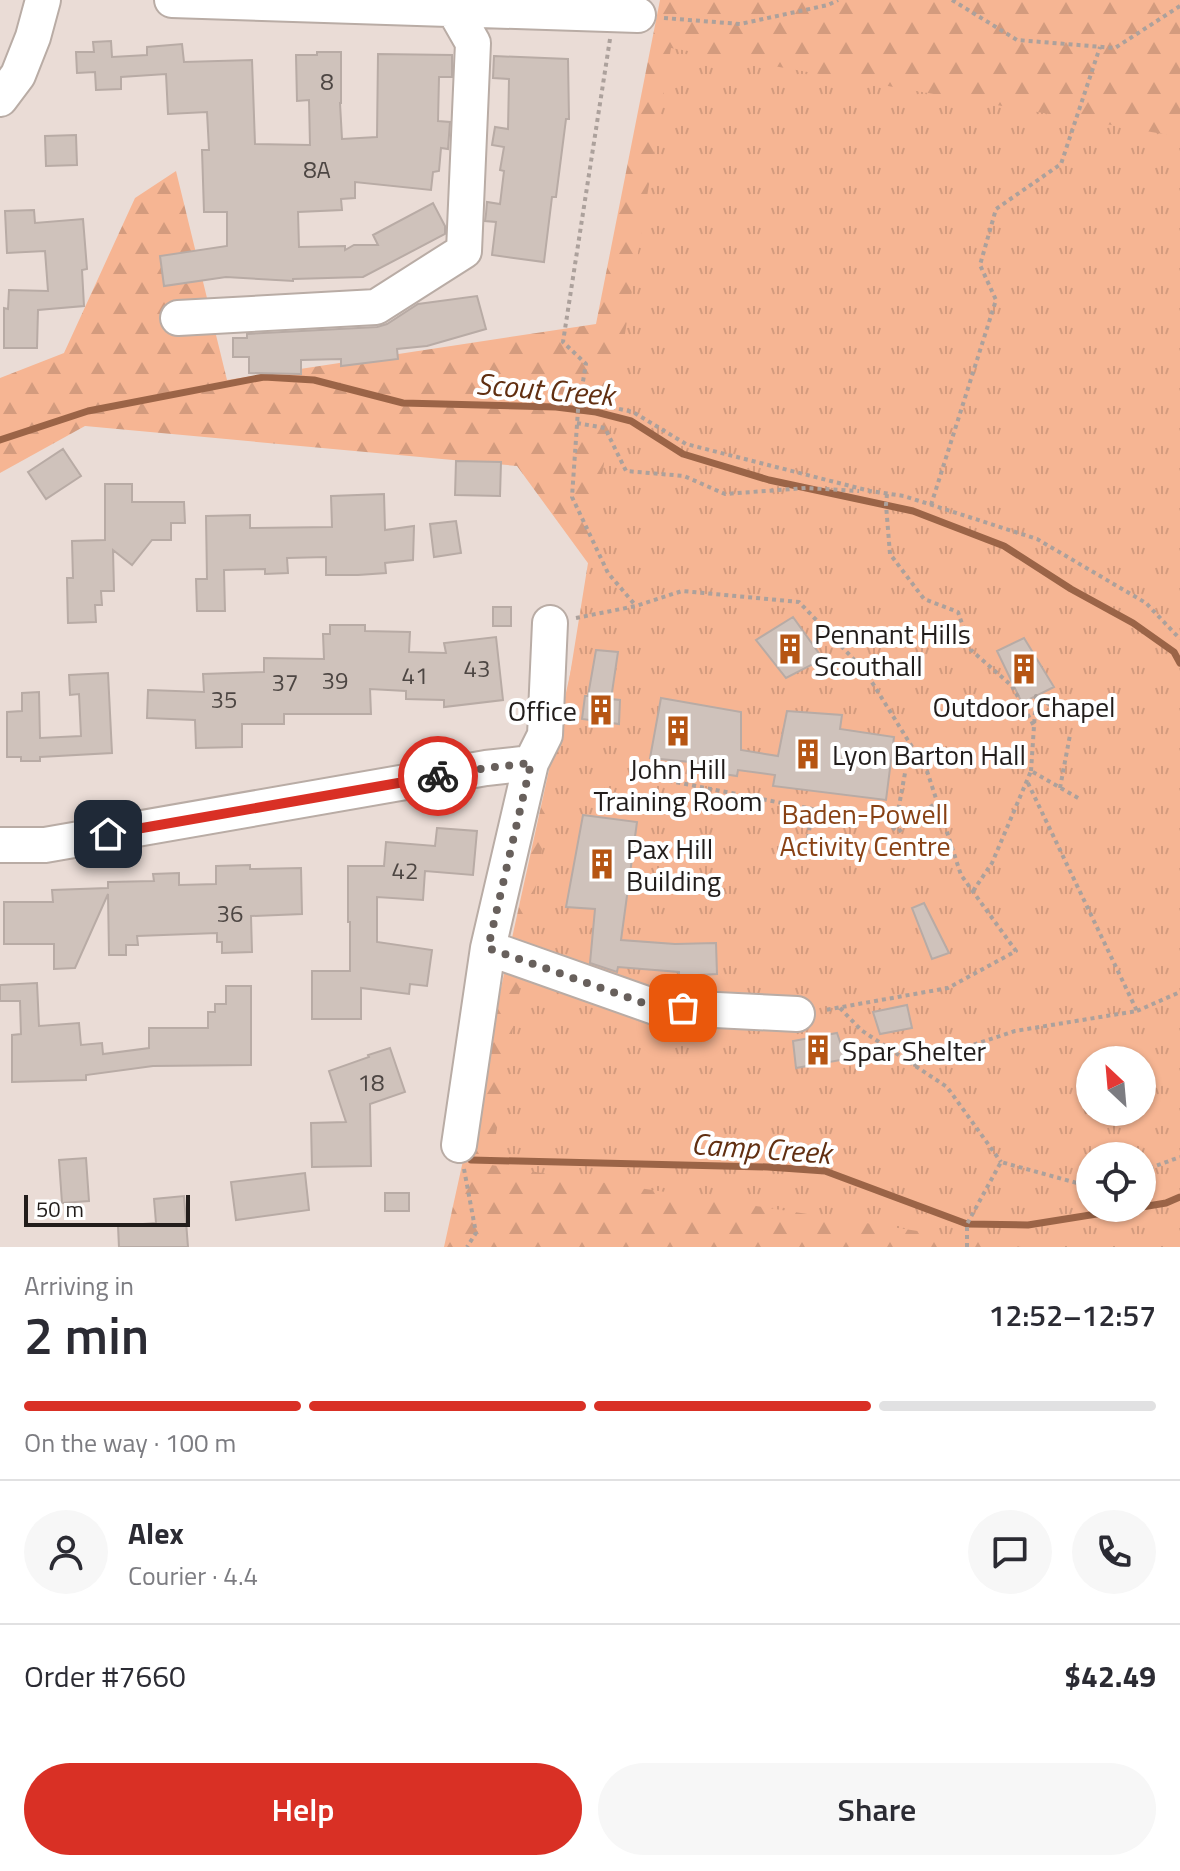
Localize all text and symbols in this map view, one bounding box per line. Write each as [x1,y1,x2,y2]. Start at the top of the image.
house number: 8 [320,63,334,99]
house number: 8A [303,151,331,187]
water label: Scout Creek [474,360,619,418]
place label: Pennant Hills Scouthall [814,612,971,687]
building icon: Pennant Hills Scouthall [773,632,807,666]
house number: 43 [464,650,490,686]
building icon: Outdoor Chapel [1007,652,1041,686]
house number: 41 [402,657,428,693]
house number: 39 [322,662,348,698]
house number: 37 [272,664,298,700]
house number: 35 [211,681,237,717]
place label: Outdoor Chapel [932,685,1116,728]
place label: Office [508,689,577,732]
building icon: Office [584,693,618,727]
building icon: John Hill Training Room [661,714,695,748]
place label: Lyon Barton Hall [832,733,1026,776]
courier [398,736,478,816]
building icon: Lyon Barton Hall [791,737,825,771]
place label: John Hill Training Room [594,747,762,822]
icon: bike [416,754,460,798]
park label: Baden-Powell Activity Centre [779,792,951,867]
pin [74,800,142,868]
icon: home [86,812,130,856]
place label: Pax Hill Building [626,827,721,902]
building icon: Pax Hill Building [585,847,619,881]
house number: 42 [392,852,418,888]
house number: 36 [217,895,243,931]
pin [649,974,717,1042]
icon: bag [661,986,705,1030]
place label: Spar Shelter [842,1029,987,1072]
building icon: Spar Shelter [801,1033,835,1067]
north arrow [1076,1046,1156,1126]
map controls [1076,1046,1156,1222]
house number: 18 [358,1064,384,1100]
water label: Camp Creek [690,1120,836,1176]
button: locate [1076,1142,1156,1222]
scale bar [24,1191,190,1227]
text: 50 m [36,1192,84,1226]
text: Arriving in [24,1266,134,1305]
text: 12:52–12:57 [989,1292,1156,1338]
text: 2 min [24,1295,149,1374]
text: On the way · 100 m [24,1423,236,1462]
button: person [24,1510,108,1594]
text: Alex [128,1510,184,1556]
button: chat [968,1510,1052,1594]
button: phone [1072,1510,1156,1594]
text: Courier · 4.4 [128,1556,258,1595]
text: Order #7660 [24,1653,186,1699]
text: $42.49 [1064,1653,1156,1699]
button: Help [24,1763,582,1855]
button: Share [598,1763,1156,1855]

